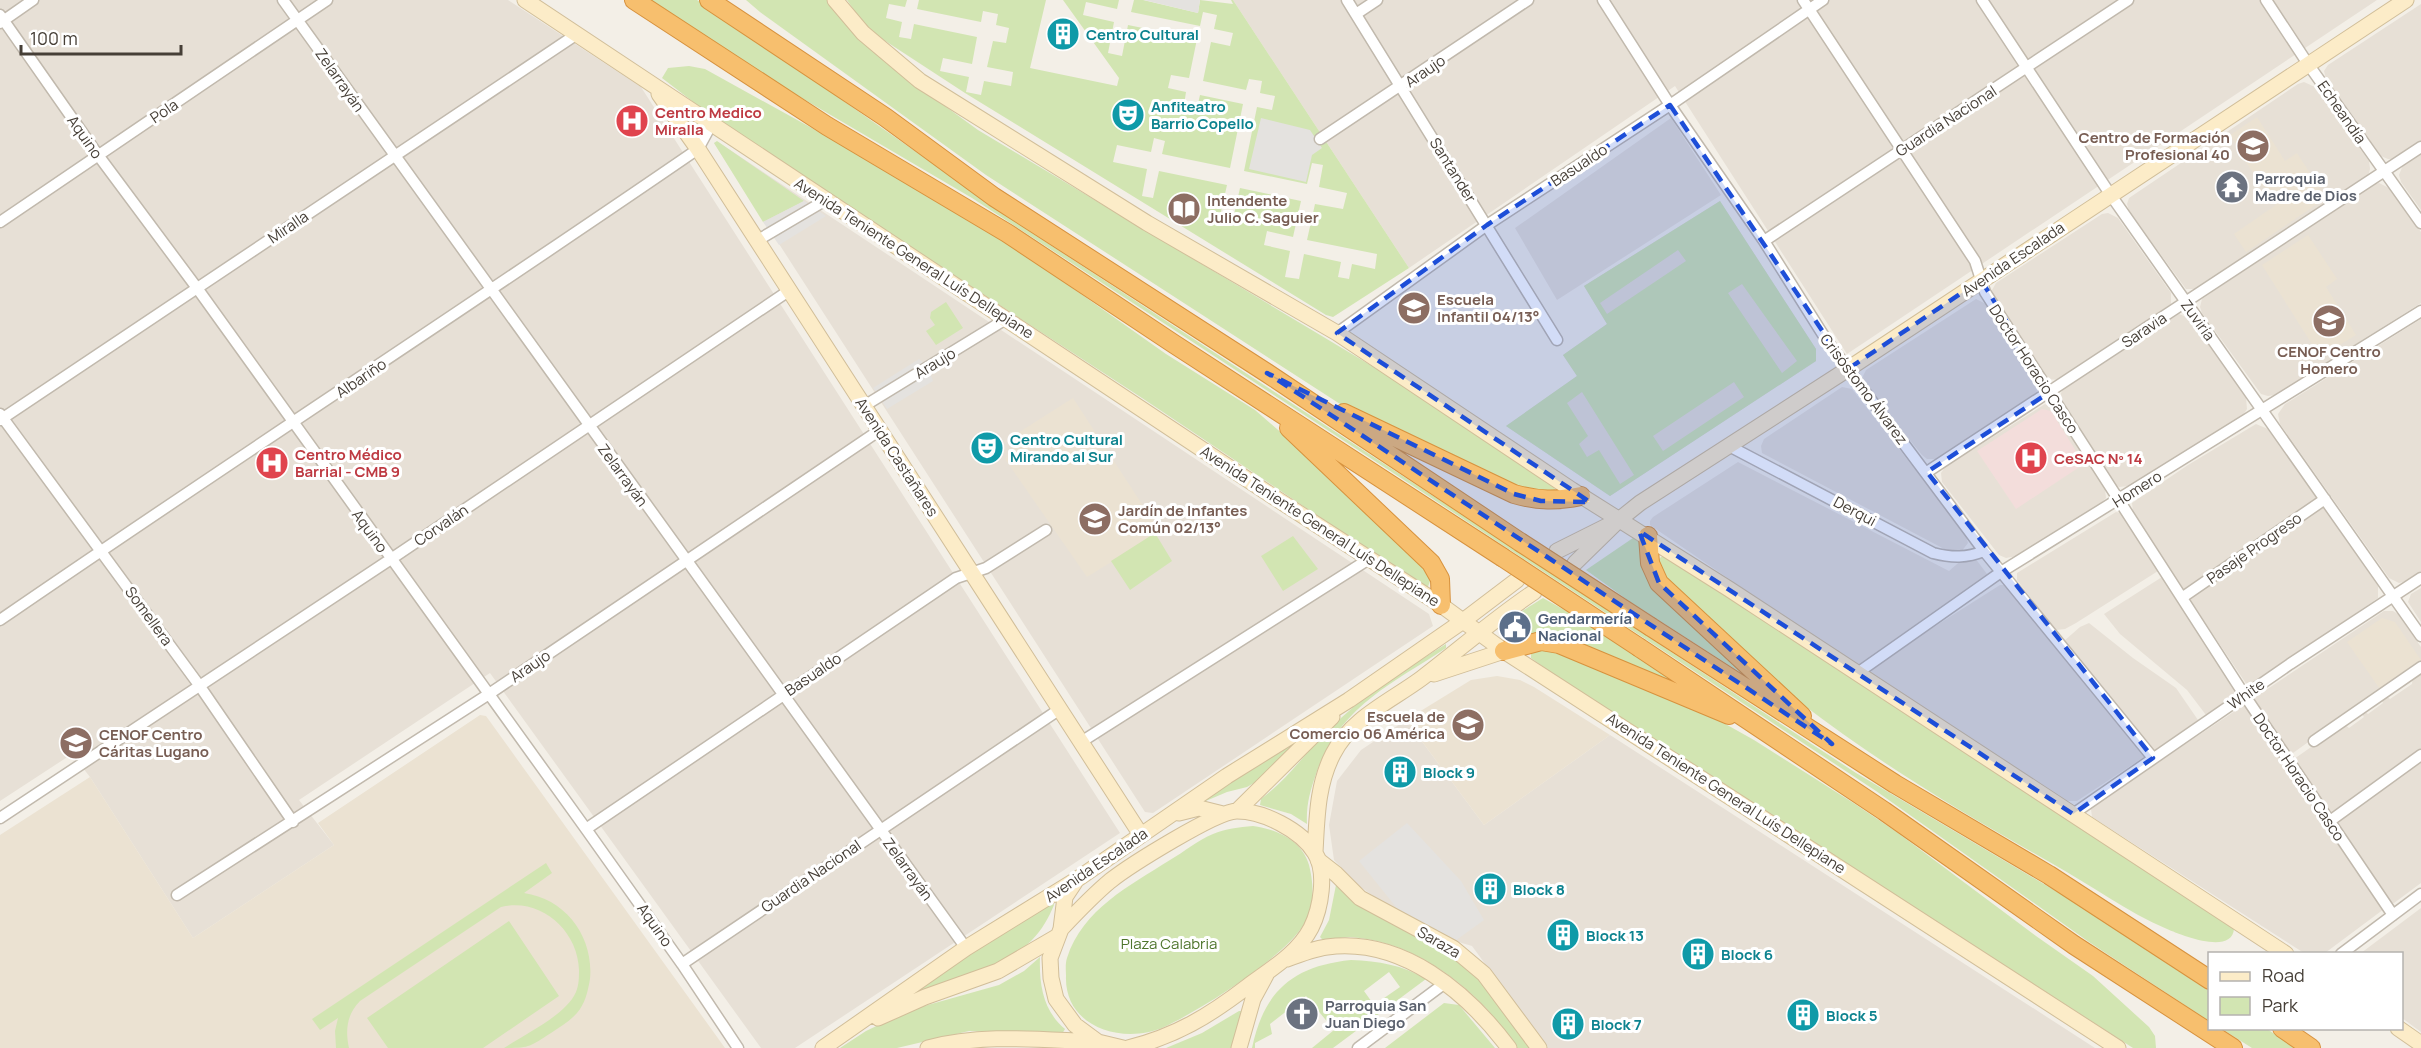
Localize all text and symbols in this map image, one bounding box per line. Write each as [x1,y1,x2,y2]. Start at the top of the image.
building icon: Centro Cultural [1045,16,1081,52]
scale bar [21,18,182,56]
place label: Centro Cultural [1086,24,1199,45]
text: 100 m [30,26,78,50]
street label: Zelarrayán [310,44,370,116]
street label: Araujo [1401,50,1449,92]
street label: Echeandía [2313,76,2371,148]
street label: Guardia Nacional [1891,80,2001,162]
street label: Pola [146,94,182,128]
place label: Anfiteatro Barrio Copello [1151,96,1254,134]
theatre icon: Anfiteatro Barrio Copello [1110,97,1146,133]
place label: Centro Medico Miralla [655,102,762,140]
hospital icon: Centro Medico Miralla [614,103,650,139]
street label: Aquino [62,111,108,163]
place label: Centro de Formación Profesional 40 [2079,127,2230,165]
school or university icon: Centro de Formación Profesional 40 [2235,128,2271,164]
street label: Santander [1425,134,1481,207]
street label: Basualdo [1546,139,1612,191]
place label: Parroquia Madre de Dios [2255,168,2357,206]
temple icon: Parroquia Madre de Dios [2214,169,2250,205]
street label: Avenida Teniente General Luís Dellepiane [790,173,1038,344]
place label: Intendente Julio C. Saguier [1207,190,1319,228]
library icon: Intendente Julio C. Saguier [1166,191,1202,227]
street label: Miralla [264,206,312,248]
street label: Avenida Escalada [1958,217,2068,301]
place label: Escuela Infantil 04/13° [1437,289,1540,327]
school or university icon: Escuela Infantil 04/13° [1396,290,1432,326]
street label: Zuviría [2176,295,2220,345]
street label: Doctor Horacio Casco [1984,300,2084,438]
school or university icon: CENOF Centro Homero [2311,303,2347,339]
street label: Saravia [2117,307,2171,353]
street label: Crisóstomo Álvarez [1815,329,1913,449]
place label: CENOF Centro Homero [2277,341,2381,379]
street label: Araujo [911,342,960,383]
street label: Albariño [332,353,391,403]
street label: Avenida Castañares [851,393,943,521]
place label: Centro Cultural Mirando al Sur [1010,429,1123,467]
theatre icon: Centro Cultural Mirando al Sur [969,430,1005,466]
street label: Zelarrayán [593,439,653,511]
hospital icon: CeSAC Nº 14 [2013,440,2049,476]
street label: Avenida Teniente General Luís Dellepiane [1196,441,1444,612]
place label: Centro Médico Barrial - CMB 9 [295,444,402,482]
hospital icon: Centro Médico Barrial - CMB 9 [254,445,290,481]
place label: CeSAC Nº 14 [2054,448,2143,469]
street label: Homero [2108,466,2166,512]
street label: Derqui [1830,491,1880,531]
street label: Corvalán [410,499,472,551]
place label: Jardín de Infantes Común 02/13° [1118,500,1247,538]
school or university icon: Jardín de Infantes Común 02/13° [1077,501,1113,537]
street label: Aquino [347,505,393,557]
street label: Pasaje Progreso [2202,507,2306,589]
street label: Somellera [120,582,178,650]
place label: Gendarmería Nacional [1538,608,1632,646]
public building icon: Gendarmería Nacional [1497,609,1533,645]
street label: Araujo [506,645,554,687]
street label: Basualdo [781,647,845,701]
street label: White [2223,674,2269,714]
place label: Escuela de Comercio 06 América [1289,706,1445,744]
school or university icon: Escuela de Comercio 06 América [1450,707,1486,743]
street label: Avenida Teniente General Luís Dellepiane [1602,708,1850,879]
street label: Doctor Horacio Casco [2248,709,2350,845]
place label: CENOF Centro Cáritas Lugano [99,724,209,762]
school or university icon: CENOF Centro Cáritas Lugano [58,725,94,761]
building icon: Block 9 [1382,754,1418,790]
place label: Block 9 [1423,762,1475,783]
street label: Avenida Escalada [1041,823,1151,907]
street label: Zelarrayán [878,833,938,905]
street label: Guardia Nacional [757,835,865,917]
building icon: Block 8 [1472,871,1508,907]
place label: Block 8 [1513,879,1565,900]
street label: Aquino [632,899,678,951]
building icon: Block 13 [1545,917,1581,953]
street label: Saraza [1413,921,1465,963]
place label: Block 13 [1586,925,1644,946]
park label: Plaza Calabria [1121,933,1217,954]
building icon: Block 6 [1680,936,1716,972]
place label: Block 6 [1721,944,1773,965]
legend [2208,952,2403,1030]
text: Road [2262,963,2305,987]
text: Park [2262,993,2299,1017]
place label: Parroquia San Juan Diego [1325,995,1426,1033]
church icon: Parroquia San Juan Diego [1284,996,1320,1032]
building icon: Block 5 [1785,997,1821,1033]
place label: Block 5 [1826,1005,1878,1026]
building icon: Block 7 [1550,1006,1586,1042]
place label: Block 7 [1591,1014,1642,1035]

